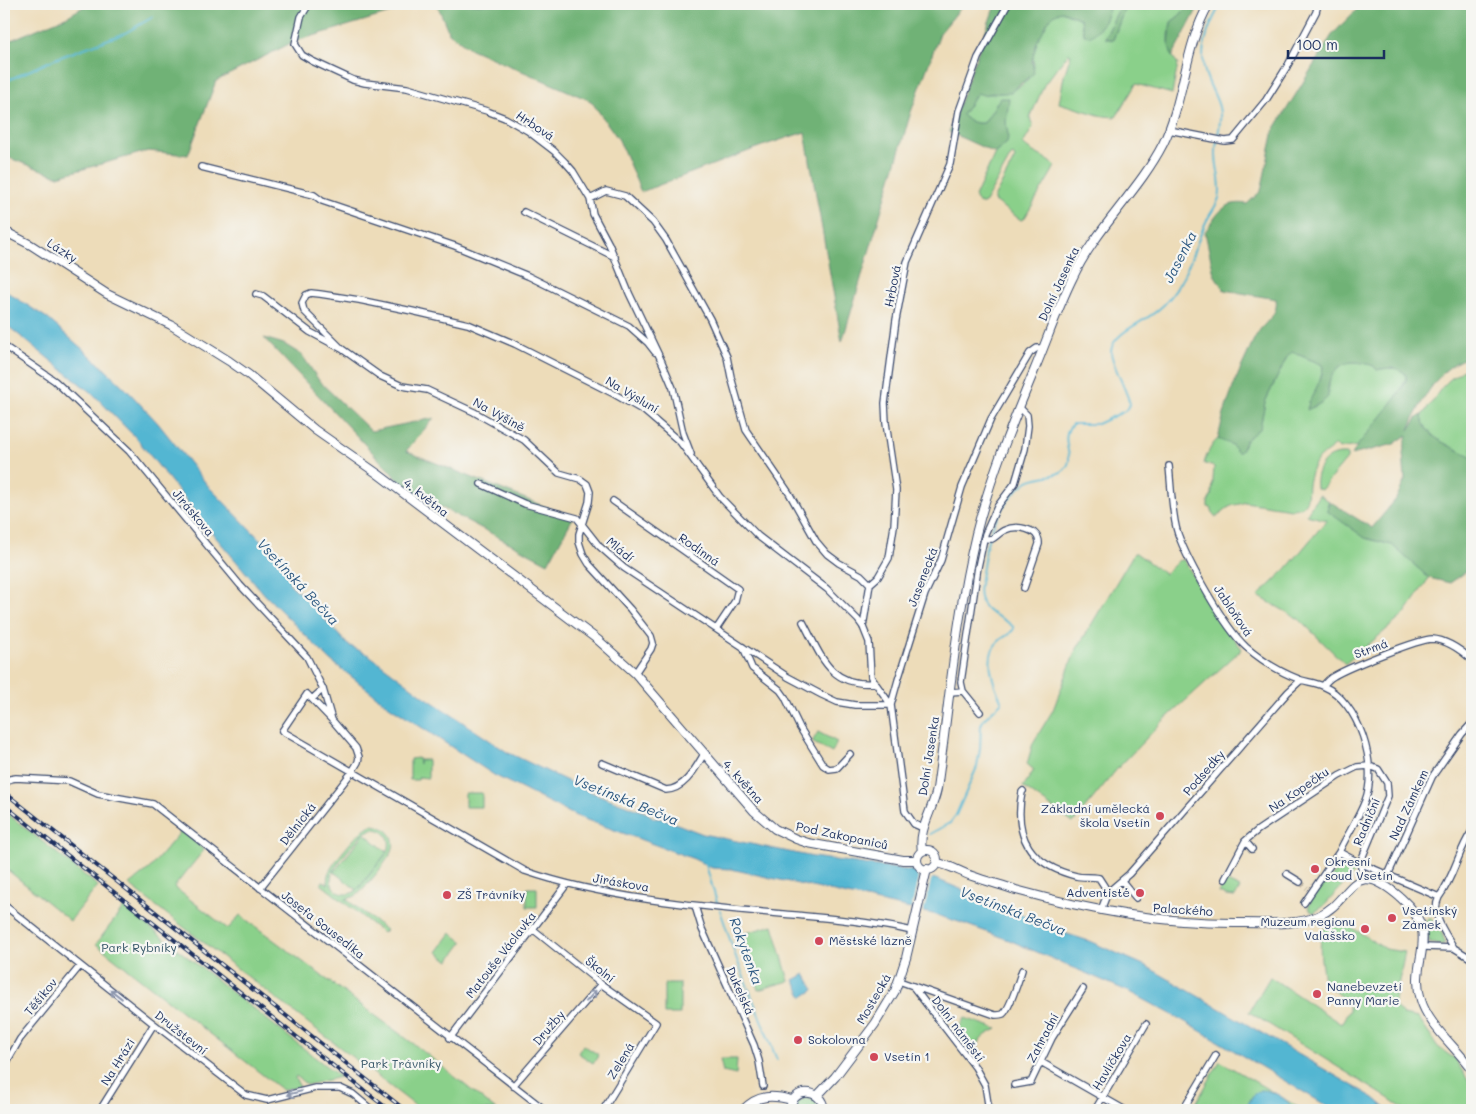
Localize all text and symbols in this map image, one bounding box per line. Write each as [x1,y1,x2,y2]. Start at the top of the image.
scale bar [1288,28,1385,60]
text: 100 m [1296,34,1338,54]
street label: Hrbová [513,107,558,144]
water label: Jasenka [1158,228,1201,286]
street label: Lázky [44,234,81,266]
street label: Dolní Jasenka [1034,244,1082,323]
street label: Hrbová [880,263,904,308]
street label: Na Výsluní [603,372,662,416]
street label: Na Výšině [471,393,528,435]
street label: 4. května [401,474,453,520]
street label: Jiráskova [169,485,218,539]
street label: Rodinná [676,529,723,569]
street label: Mládí [604,533,638,566]
water label: Vsetínská Bečva [253,534,344,629]
street label: Jasenecká [903,545,941,609]
street label: Jabloňová [1211,582,1257,639]
street label: Strmá [1351,635,1390,662]
street label: Dolní Jasenka [914,715,942,797]
street label: Podsedky [1179,746,1228,799]
street label: 4. května [720,756,768,807]
street label: Na Kopečku [1265,763,1332,815]
street label: Nad Zámkem [1385,767,1431,843]
water label: Vsetínská Bečva [571,770,682,829]
street label: Radniční [1349,795,1383,848]
street label: Dělnická [276,799,319,848]
place label: Základní umělecká škola Vsetín [1041,800,1150,830]
marker: Základní umělecká škola Vsetín [1154,810,1166,822]
street label: Pod Zakopaniců [795,817,890,853]
place label: Okresní soud Vsetín [1325,853,1393,883]
marker: Okresní soud Vsetín [1309,863,1321,875]
street label: Jiráskova [592,869,651,895]
water label: Vsetínská Bečva [957,882,1069,940]
place label: Adventisté [1066,884,1130,900]
place label: ZŠ Trávníky [457,886,525,902]
street label: Josefa Sousedíka [279,887,369,962]
marker: Adventisté [1134,887,1146,899]
marker: ZŠ Trávníky [441,889,453,901]
street label: Palackého [1153,899,1214,919]
place label: Vsetínský Zámek [1402,902,1457,932]
street label: Matouše Václavka [461,908,539,1001]
marker: Vsetínský Zámek [1386,912,1398,924]
place label: Muzeum regionu Valašsko [1260,913,1355,943]
water label: Rokytenka [725,914,767,987]
marker: Muzeum regionu Valašsko [1359,923,1371,935]
place label: Městské lázně [829,932,912,948]
marker: Městské lázně [813,935,825,947]
park label: Park Rybníky [101,939,177,955]
street label: Školní [582,953,619,986]
street label: Dukelská [723,964,759,1017]
street label: Mostecká [852,970,894,1027]
street label: Těšíkov [20,974,60,1018]
place label: Nanebevzetí Panny Marie [1327,978,1402,1008]
marker: Nanebevzetí Panny Marie [1311,988,1323,1000]
one-way arrow [109,989,123,999]
one-way arrow [585,990,596,1003]
street label: Dolní náměstí [929,992,989,1065]
street label: Družby [529,1006,568,1048]
street label: Družstevní [152,1007,211,1058]
street label: Zahradní [1022,1010,1062,1065]
street label: Havlíčkova [1088,1030,1134,1093]
place label: Sokolovna [808,1031,866,1047]
marker: Sokolovna [792,1034,804,1046]
street label: Na Hrázi [96,1035,138,1088]
street label: Zelená [603,1039,637,1082]
place label: Vsetín 1 [884,1048,930,1064]
marker: Vsetín 1 [868,1051,880,1063]
park label: Park Trávníky [361,1055,441,1071]
one-way arrow [287,1089,303,1098]

